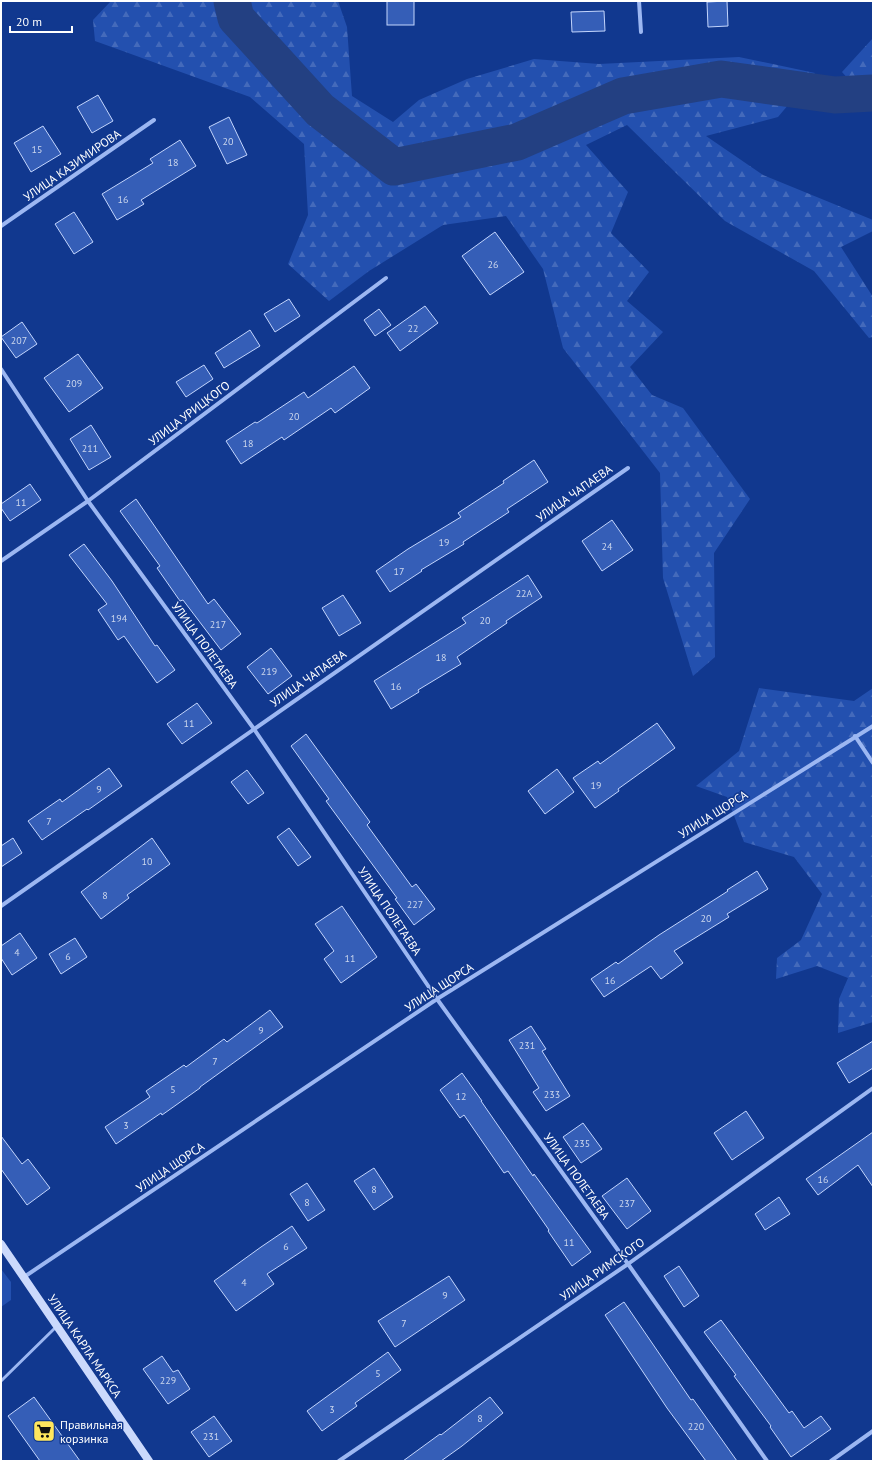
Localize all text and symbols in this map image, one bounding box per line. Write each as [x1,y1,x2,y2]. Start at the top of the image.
scale bar [10,8,72,34]
text: 20 m [16,14,42,29]
street label: УЛИЦА КАЗИМИРОВА [20,126,124,204]
house number: 20 [223,135,234,148]
house number: 15 [32,143,42,156]
house number: 18 [168,156,178,169]
house number: 16 [118,193,128,206]
house number: 26 [488,258,498,271]
house number: 22 [408,322,418,335]
house number: 207 [11,334,27,347]
house number: 209 [66,377,82,390]
street label: УЛИЦА УРИЦКОГО [145,378,233,448]
house number: 20 [289,410,300,423]
house number: 18 [243,437,253,450]
house number: 211 [82,442,98,455]
street label: УЛИЦА ЧАПАЕВА [533,461,615,525]
house number: 11 [16,496,26,509]
house number: 19 [439,536,449,549]
house number: 24 [602,540,613,553]
house number: 17 [394,565,404,578]
house number: 22А [516,587,533,600]
street label: УЛИЦА ПОЛЕТАЕВА [169,599,241,691]
house number: 194 [111,612,128,625]
house number: 20 [480,614,491,627]
house number: 217 [210,618,226,631]
street label: УЛИЦА ЧАПАЕВА [267,646,349,710]
house number: 18 [436,651,446,664]
house number: 219 [261,665,277,678]
house number: 16 [391,680,401,693]
house number: 11 [184,717,194,730]
house number: 19 [591,779,601,792]
house number: 9 [96,783,102,796]
street label: УЛИЦА ЩОРСА [676,787,750,841]
house number: 7 [46,815,52,828]
house number: 10 [142,855,153,868]
street label: УЛИЦА ПОЛЕТАЕВА [355,864,425,958]
house number: 8 [102,889,108,902]
house number: 227 [407,898,423,911]
house number: 20 [701,912,712,925]
house number: 4 [14,946,20,959]
house number: 6 [65,950,71,963]
house number: 11 [345,952,355,965]
street label: УЛИЦА ЩОРСА [402,959,476,1015]
house number: 16 [605,974,615,987]
house number: 9 [258,1024,264,1037]
house number: 231 [519,1039,535,1052]
house number: 7 [212,1055,218,1068]
house number: 5 [170,1083,176,1096]
house number: 233 [544,1088,560,1101]
house number: 12 [456,1090,466,1103]
house number: 3 [123,1119,129,1132]
street label: УЛИЦА ПОЛЕТАЕВА [541,1130,613,1222]
house number: 235 [574,1137,590,1150]
street label: УЛИЦА ЩОРСА [133,1139,207,1195]
house number: 16 [818,1173,828,1186]
house number: 8 [371,1183,377,1196]
house number: 8 [304,1196,310,1209]
house number: 237 [619,1197,635,1210]
street label: УЛИЦА РИМСКОГО [557,1234,647,1304]
house number: 11 [564,1236,574,1249]
house number: 6 [283,1240,289,1253]
house number: 4 [241,1276,247,1289]
house number: 9 [442,1289,448,1302]
street label: УЛИЦА КАРЛА МАРКСА [45,1291,125,1401]
house number: 7 [401,1317,407,1330]
house number: 5 [375,1367,381,1380]
house number: 229 [160,1374,176,1387]
house number: 3 [329,1403,335,1416]
house number: 8 [477,1412,483,1425]
place label: Правильная корзинка [60,1417,123,1446]
supermarket icon: Правильная корзинка [31,1418,57,1444]
house number: 220 [688,1420,705,1433]
house number: 231 [203,1430,219,1443]

